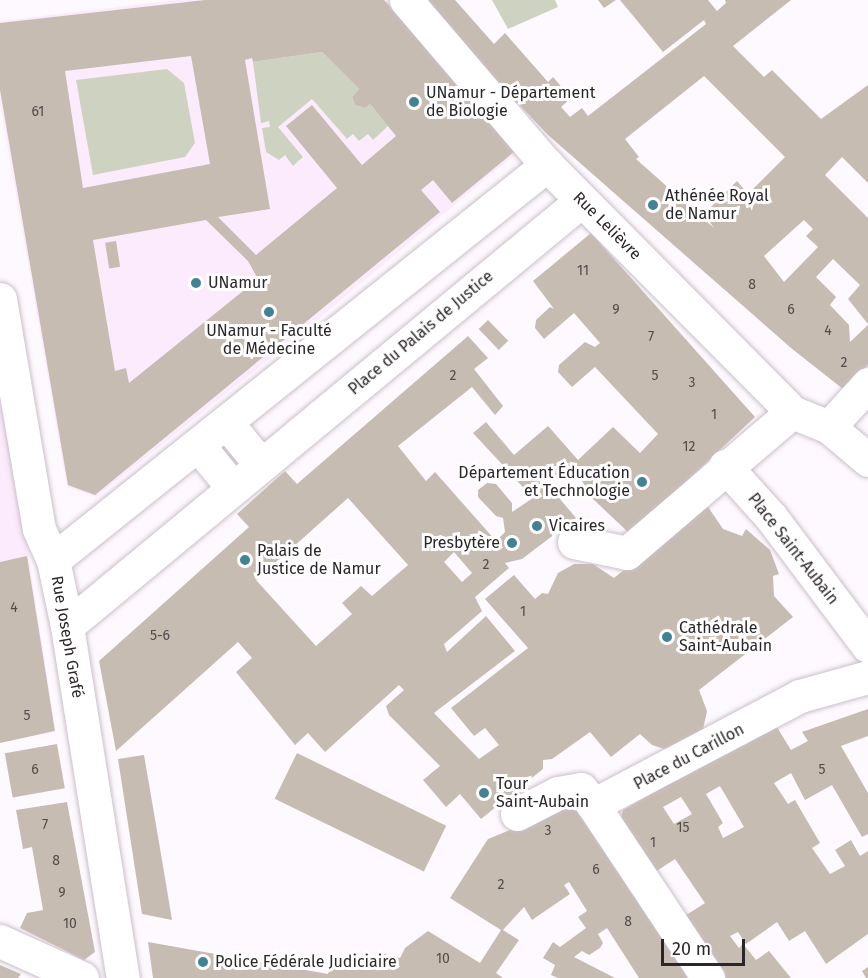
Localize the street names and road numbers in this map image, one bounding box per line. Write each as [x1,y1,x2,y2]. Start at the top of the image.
street label: Rue Lelièvre [569,188,645,264]
street label: Place du Palais de Justice [345,267,497,399]
street label: Place Saint-Aubain [744,490,842,608]
street label: Rue Joseph Grafé [47,574,87,700]
street label: Place du Carillon [631,720,747,794]

